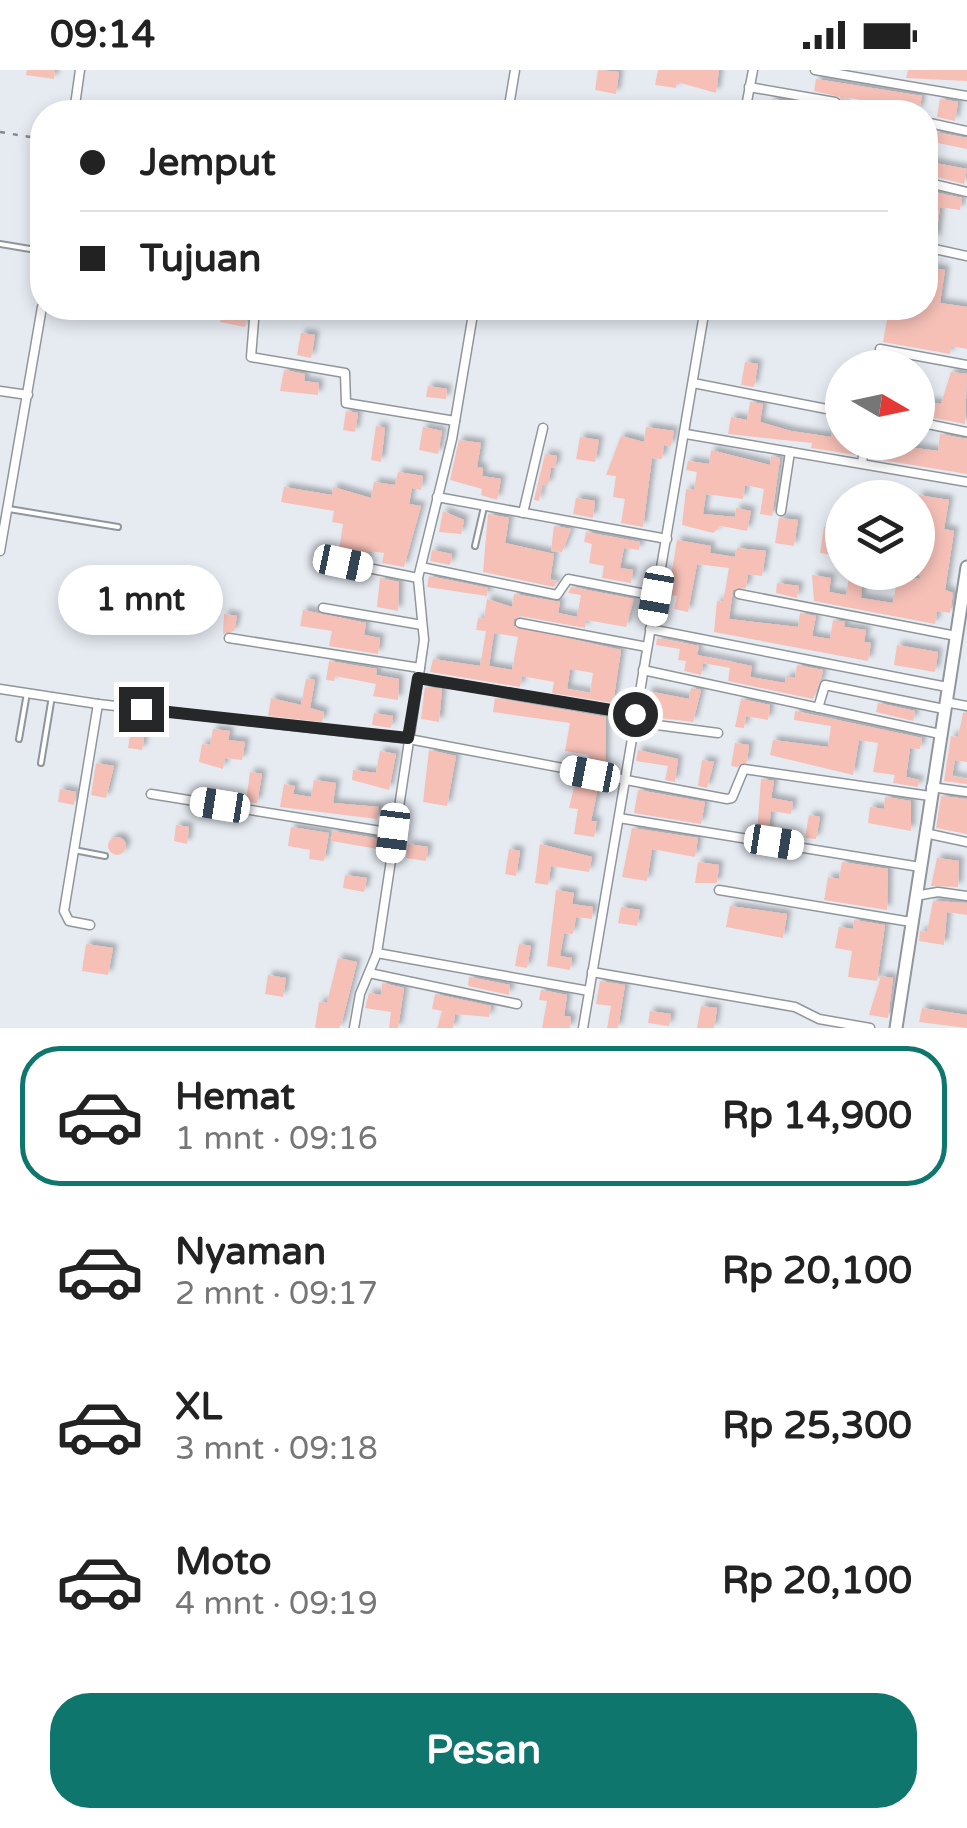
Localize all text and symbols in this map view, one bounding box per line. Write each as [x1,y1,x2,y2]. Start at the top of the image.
text: 09:14 [50,12,155,58]
text: Jemput [140,140,276,186]
text: Tujuan [140,236,261,282]
north arrow [825,350,935,460]
map controls [825,350,935,590]
button: layers [825,480,935,590]
car [311,542,375,584]
callout: 1 mnt [58,564,224,634]
car [636,564,676,628]
text: 1 mnt [96,581,185,619]
route end [119,687,164,732]
route start [613,692,658,737]
car [558,754,622,794]
car [188,785,252,825]
car [374,801,412,865]
car [742,822,806,862]
icon: car [55,1071,145,1161]
text: Hemat [175,1074,295,1120]
text: Rp 14,900 [722,1093,912,1139]
text: 1 mnt · 09:16 [175,1120,378,1158]
icon: car [55,1226,145,1316]
text: Nyaman [175,1229,326,1275]
text: Rp 20,100 [722,1248,912,1294]
text: 2 mnt · 09:17 [175,1275,378,1313]
icon: car [55,1381,145,1471]
text: XL [175,1384,222,1430]
text: Rp 25,300 [722,1403,912,1449]
text: 3 mnt · 09:18 [175,1430,378,1468]
icon: car [55,1536,145,1626]
text: Moto [175,1539,271,1585]
text: Rp 20,100 [722,1558,912,1604]
text: 4 mnt · 09:19 [175,1585,378,1623]
button: Pesan [50,1693,917,1808]

